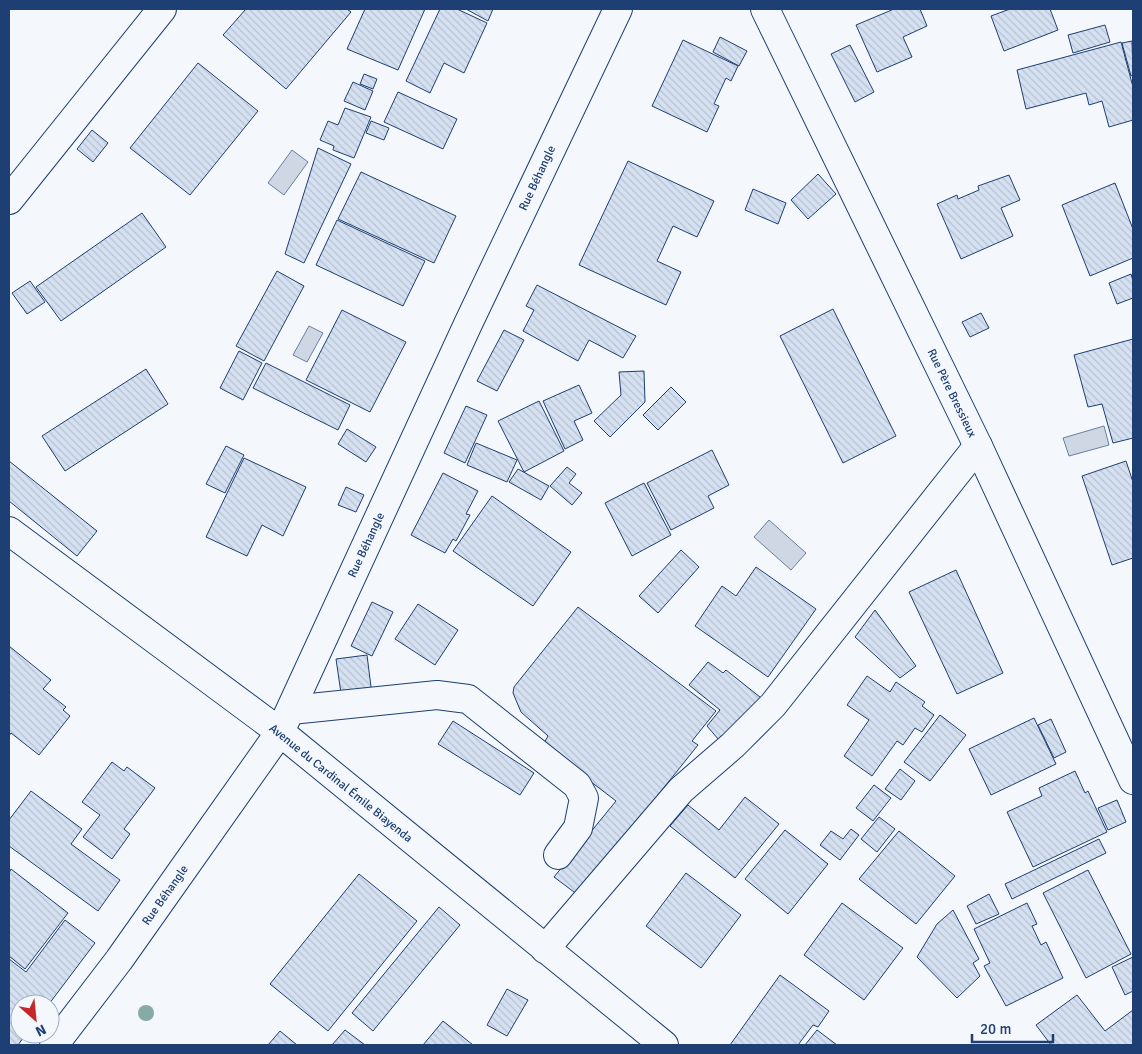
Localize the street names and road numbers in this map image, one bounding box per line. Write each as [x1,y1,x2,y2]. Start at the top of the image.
street label: Rue Béhangle [516,143,559,213]
street label: Rue Père Bressieux [924,347,980,440]
street label: Rue Béhangle [345,510,388,580]
street label: Avenue du Cardinal Émile Biayenda [266,721,415,846]
street label: Rue Béhangle [139,862,192,928]

